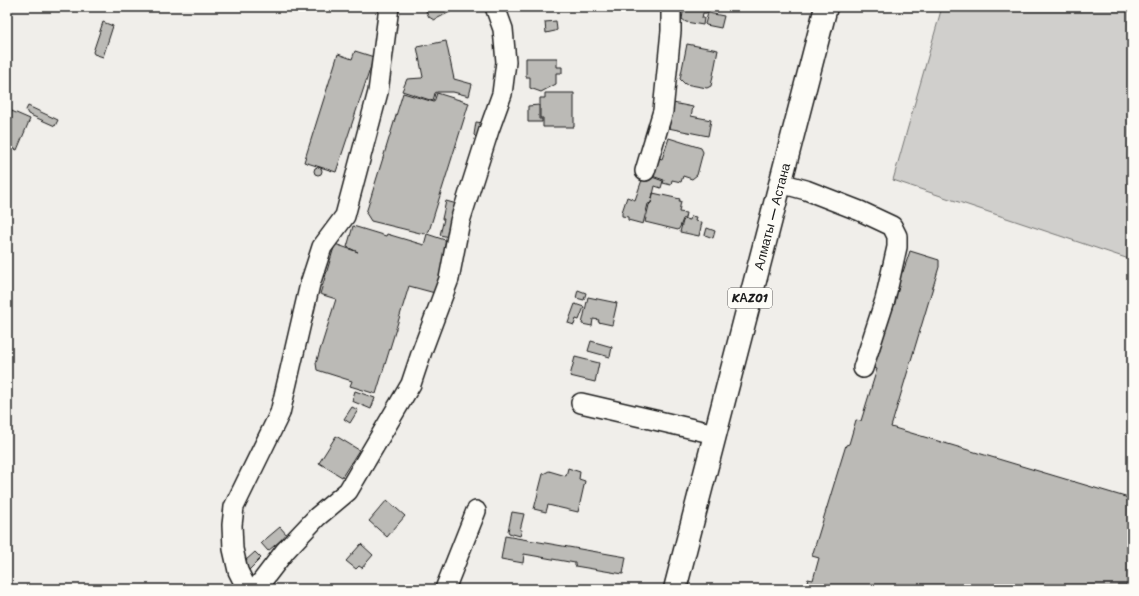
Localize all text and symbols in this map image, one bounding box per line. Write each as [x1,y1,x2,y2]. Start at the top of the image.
street label: Алматы — Астана [747,160,797,273]
road number: KАZ01 [728,288,772,308]

